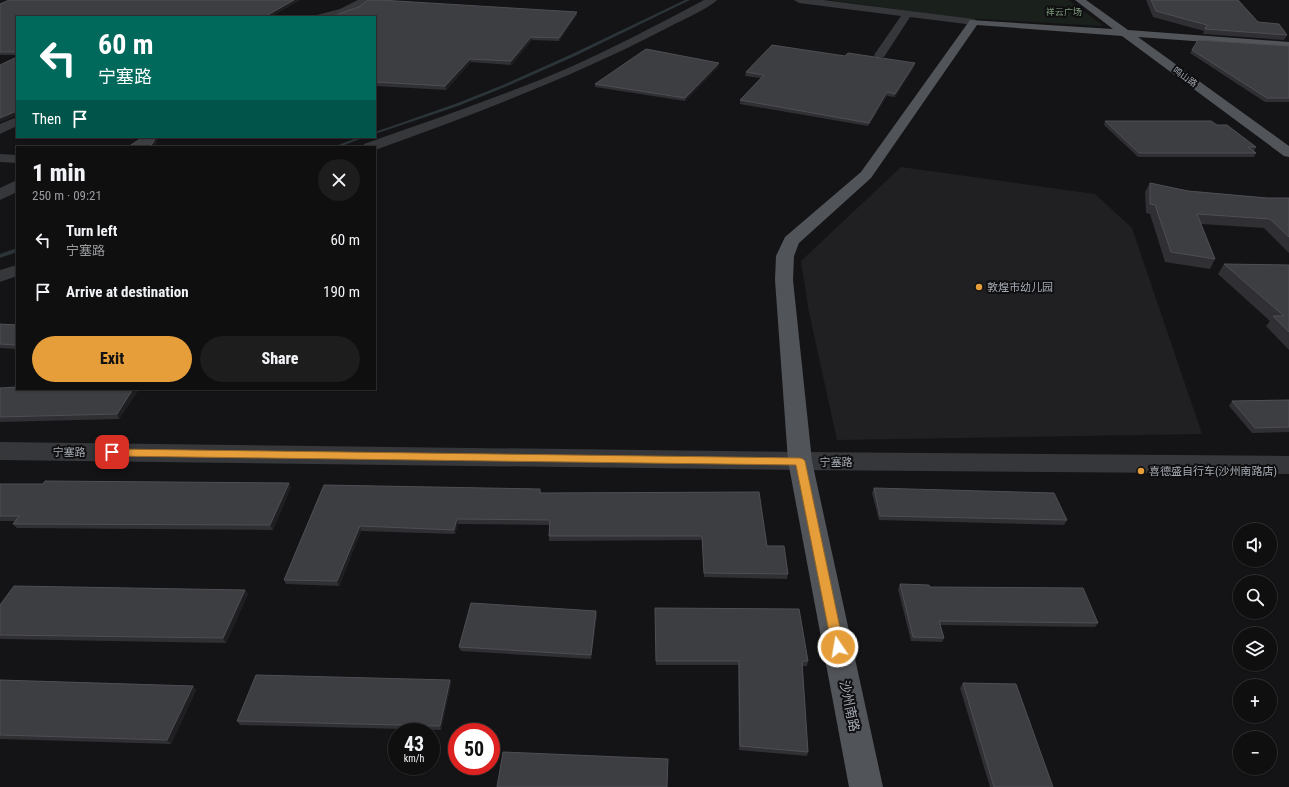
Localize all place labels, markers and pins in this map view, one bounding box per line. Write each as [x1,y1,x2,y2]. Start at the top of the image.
place label: 敦煌市幼儿园 [987,281,1053,294]
marker: 敦煌市幼儿园 [974,282,984,292]
pin [95,435,129,469]
place label: 喜德盛自行车(沙州南路店) [1149,465,1277,478]
marker: 喜德盛自行车(沙州南路店) [1136,466,1146,476]

